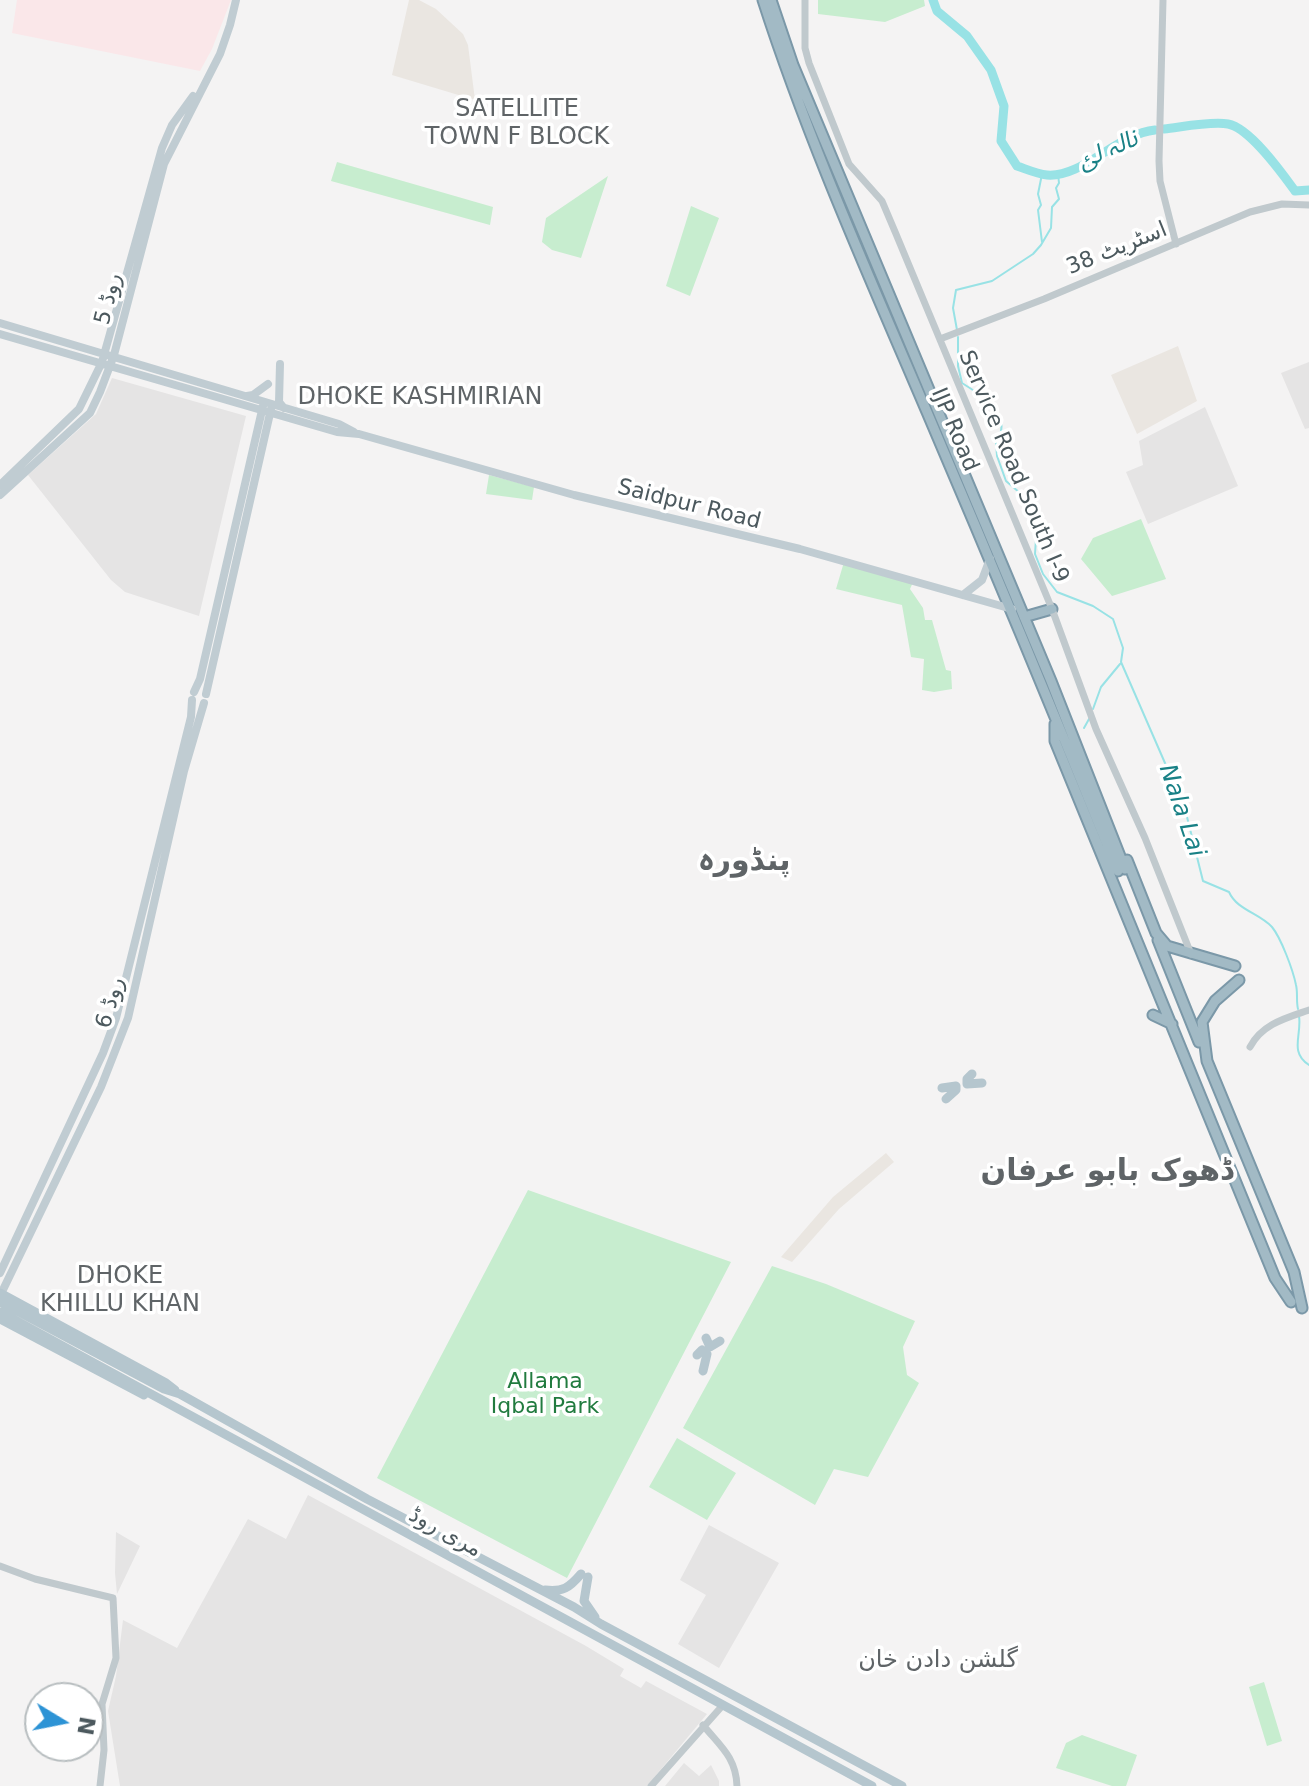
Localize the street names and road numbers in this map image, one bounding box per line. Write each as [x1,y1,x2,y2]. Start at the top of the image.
street label: اسٹریٹ 38 [1063,217,1171,281]
street label: روڈ 5 [90,271,128,327]
street label: Service Road South I-9 [952,347,1074,587]
street label: IJP Road [925,384,983,476]
street label: Saidpur Road [615,474,763,536]
street label: روڈ 6 [91,974,131,1032]
street label: مری روڈ [404,1502,486,1564]

